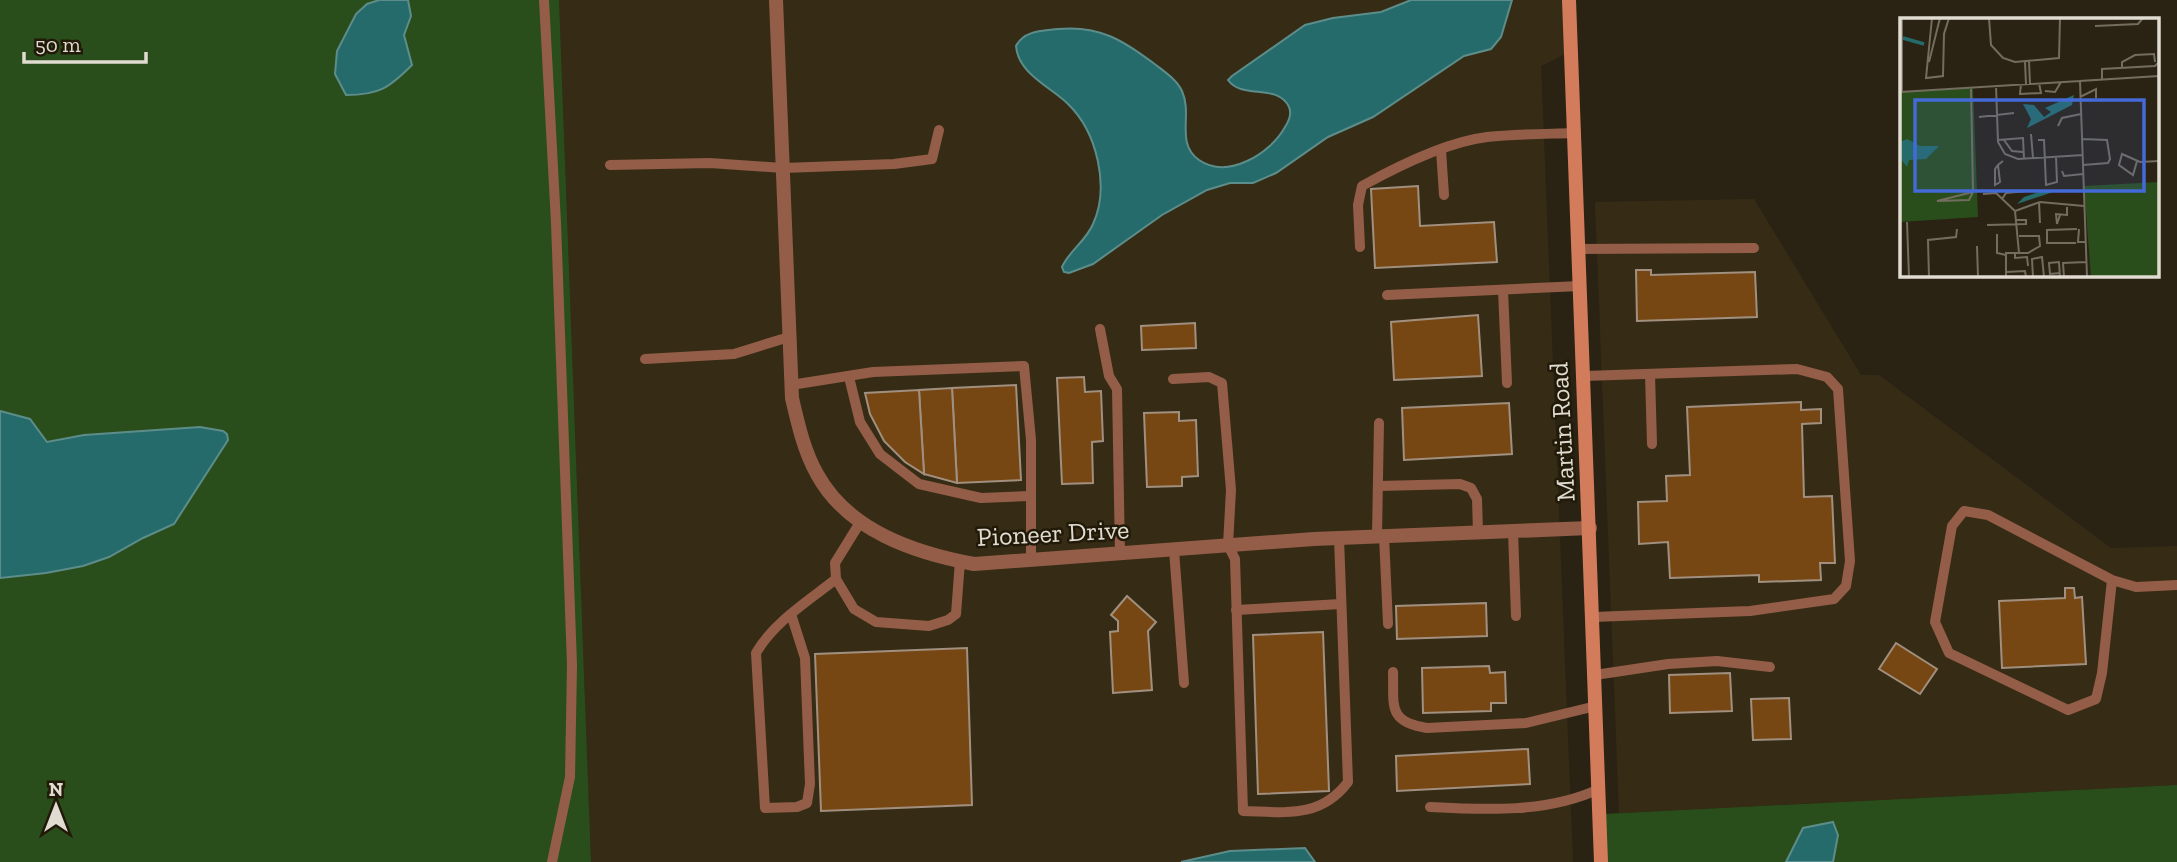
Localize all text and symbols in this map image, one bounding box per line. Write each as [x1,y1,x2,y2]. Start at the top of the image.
inset map [1900,18,2160,276]
scale bar [24,21,147,65]
text: 50 m [35,32,81,57]
street label: Martin Road [1542,361,1582,503]
street label: Pioneer Drive [976,513,1130,553]
north arrow [21,771,91,841]
text: N [49,778,63,801]

